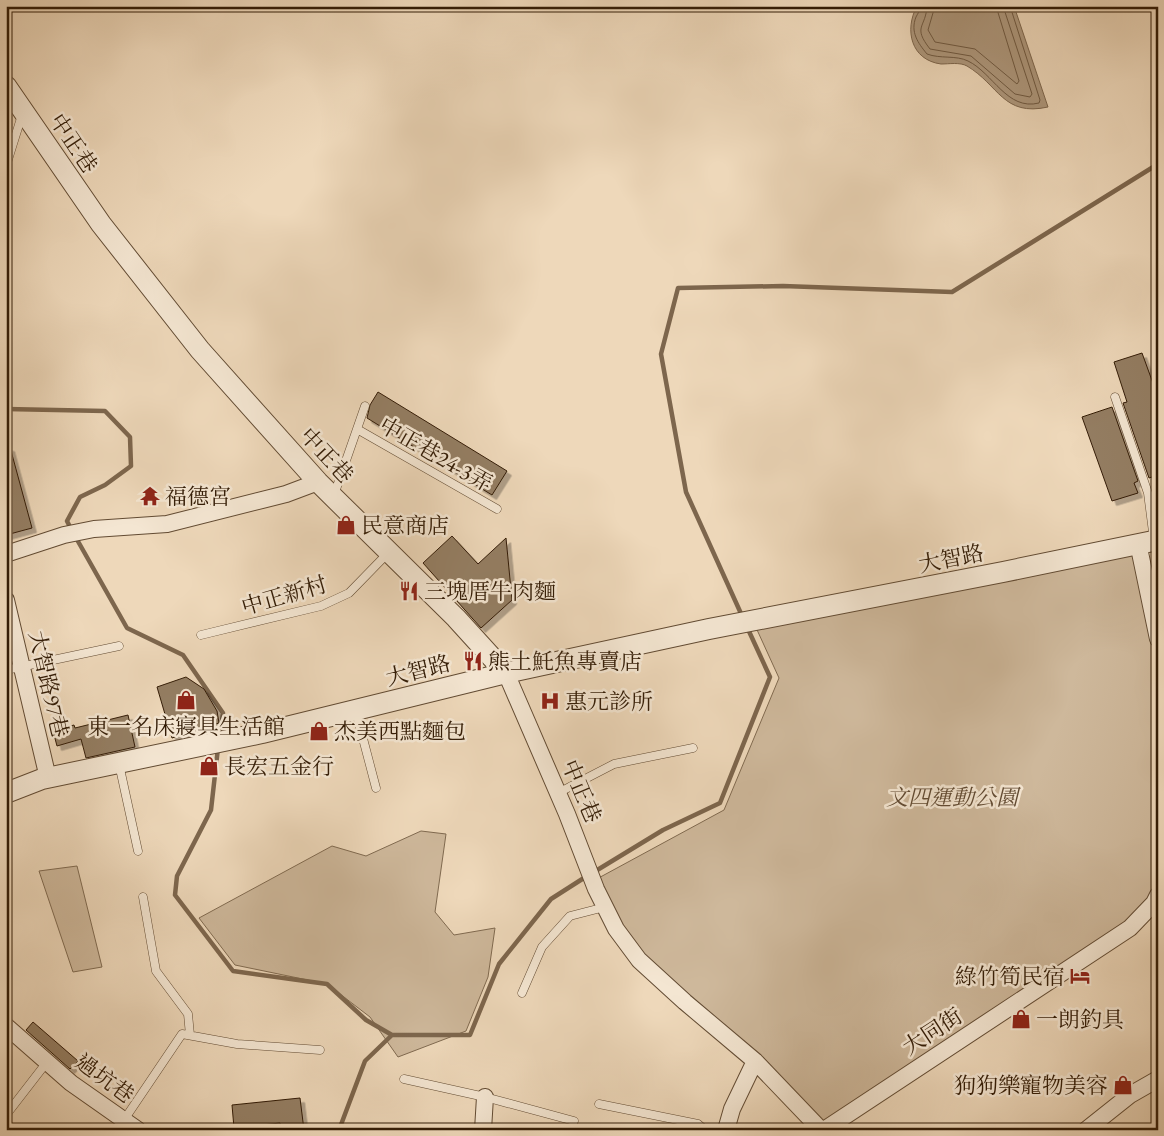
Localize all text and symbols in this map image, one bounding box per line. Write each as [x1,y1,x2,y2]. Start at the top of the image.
street label: 中正巷 [43,108,104,179]
street label: 中正巷24-3弄 [374,410,497,498]
street label: 中正巷 [294,421,360,489]
place label: 福德宮 [165,482,231,511]
temple icon: 福德宮 [139,485,161,507]
place label: 民意商店 [361,511,449,540]
shop icon: 民意商店 [335,514,357,536]
street label: 大智路 [916,538,986,579]
street label: 中正新村 [238,569,330,622]
place label: 三塊厝牛肉麵 [424,577,556,606]
restaurant icon: 三塊厝牛肉麵 [398,580,420,602]
street label: 大智路97巷 [22,628,75,741]
place label: 熊土魠魚專賣店 [488,647,642,676]
street label: 大智路 [383,648,454,693]
restaurant icon: 熊土魠魚專賣店 [462,650,484,672]
place label: 惠元診所 [565,687,653,716]
shop icon: 東一名床寢具生活館 [175,689,197,711]
hospital icon: 惠元診所 [539,690,561,712]
place label: 東一名床寢具生活館 [87,712,285,741]
place label: 杰美西點麵包 [334,717,466,746]
shop icon: 杰美西點麵包 [308,720,330,742]
place label: 長宏五金行 [224,752,334,781]
shop icon: 長宏五金行 [198,755,220,777]
street label: 中正巷 [555,755,608,827]
park label: 文四運動公園 [886,783,1021,812]
place label: 綠竹筍民宿 [955,962,1065,991]
hotel icon: 綠竹筍民宿 [1069,965,1091,987]
street label: 大同街 [897,1001,968,1062]
place label: 一朗釣具 [1036,1005,1124,1034]
shop icon: 一朗釣具 [1010,1008,1032,1030]
street label: 過坑巷 [69,1047,140,1110]
place label: 狗狗樂寵物美容 [954,1071,1108,1100]
shop icon: 狗狗樂寵物美容 [1112,1074,1134,1096]

